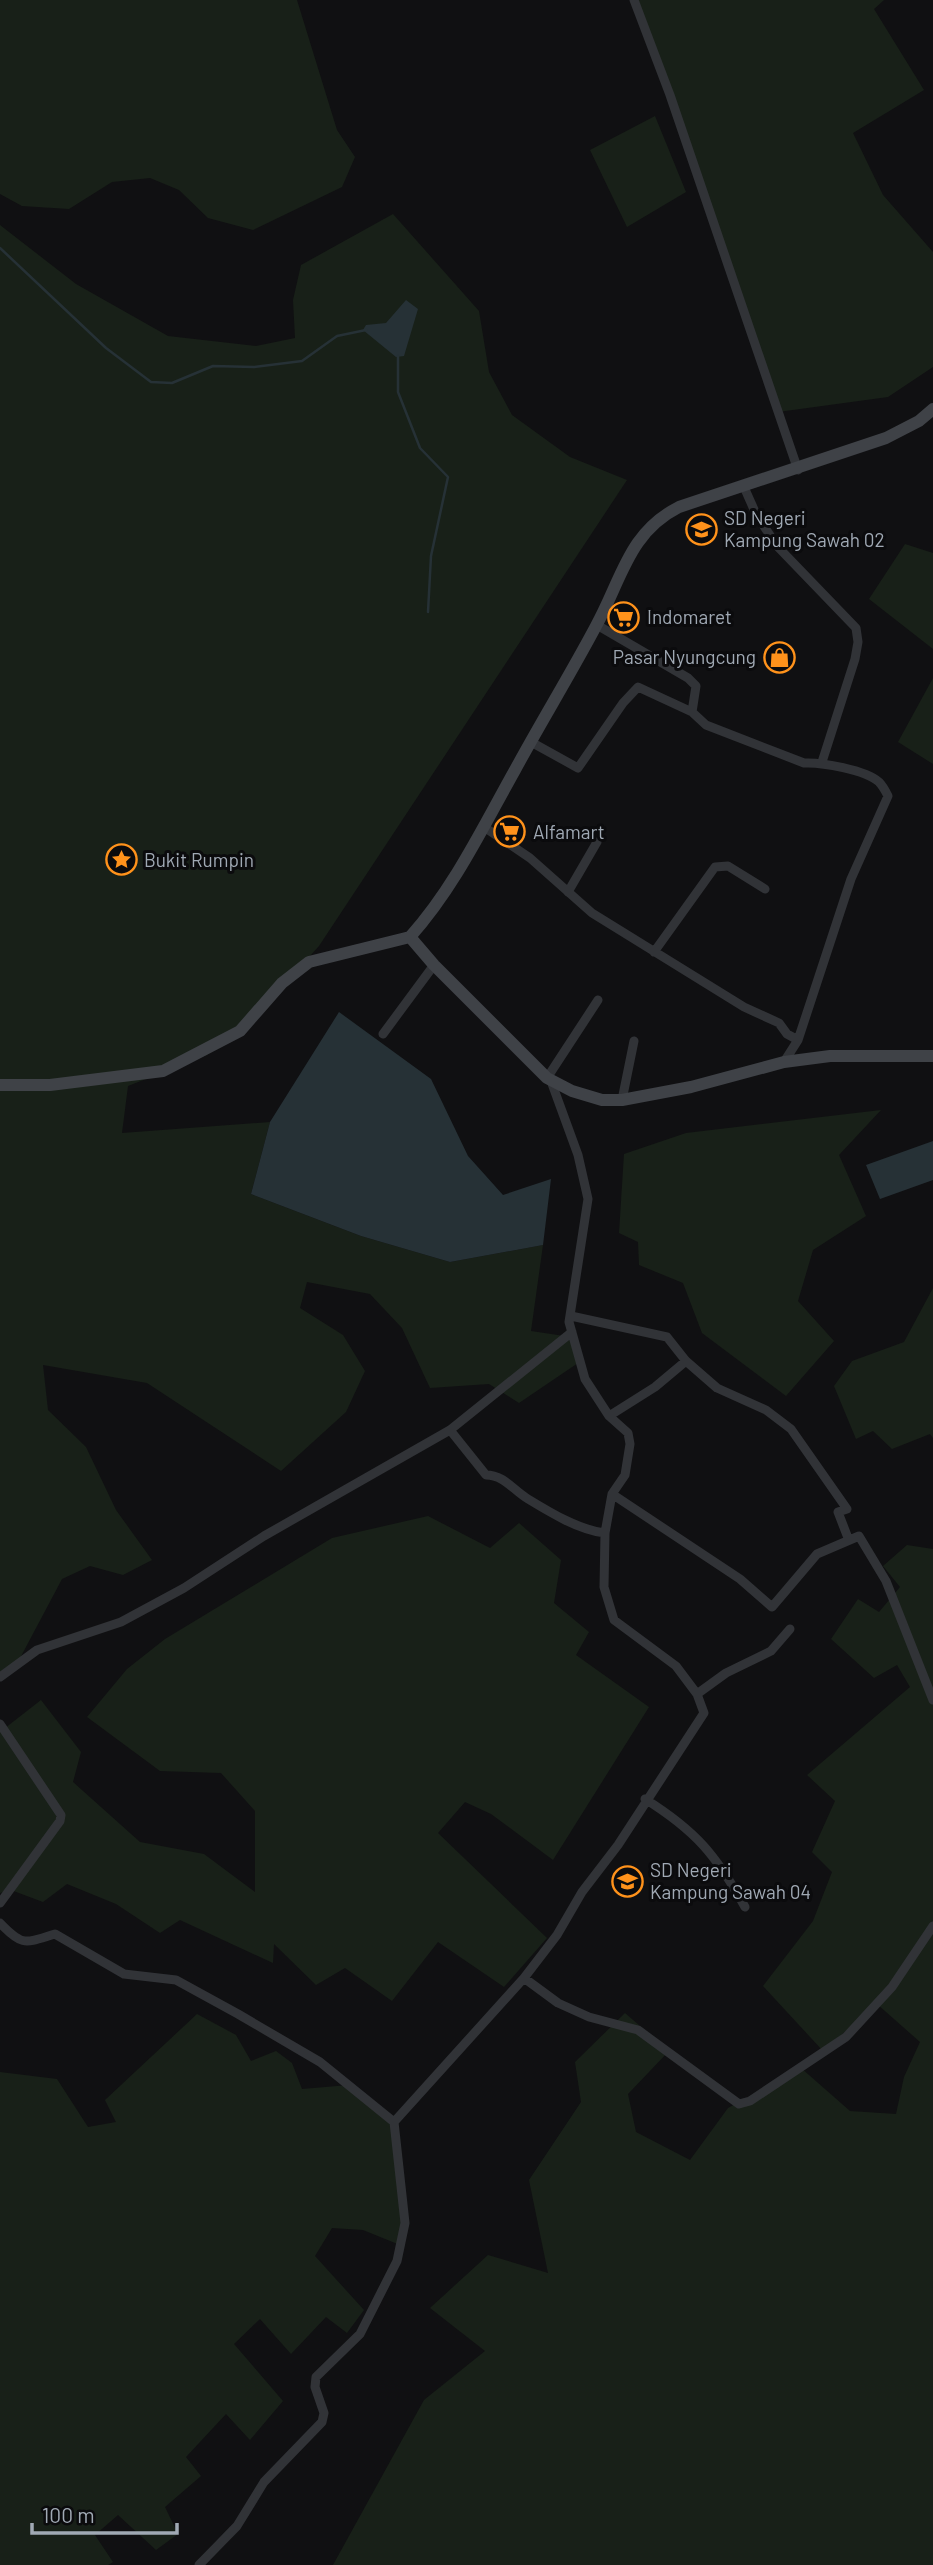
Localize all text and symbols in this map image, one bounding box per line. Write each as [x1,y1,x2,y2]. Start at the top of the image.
place label: SD Negeri Kampung Sawah 02 [724,506,885,551]
school or university icon: SD Negeri Kampung Sawah 02 [684,512,718,546]
supermarket icon: Indomaret [607,600,641,634]
place label: Indomaret [647,605,732,628]
shop icon: Pasar Nyungcung [762,640,796,674]
place label: Pasar Nyungcung [613,645,756,668]
supermarket icon: Alfamart [493,815,527,849]
place label: Alfamart [533,820,605,843]
place icon: Bukit Rumpin [104,843,138,877]
place label: Bukit Rumpin [144,848,254,871]
place label: SD Negeri Kampung Sawah 04 [650,1858,811,1903]
school or university icon: SD Negeri Kampung Sawah 04 [610,1864,644,1898]
scale bar [32,2492,177,2536]
text: 100 m [42,2502,95,2527]

